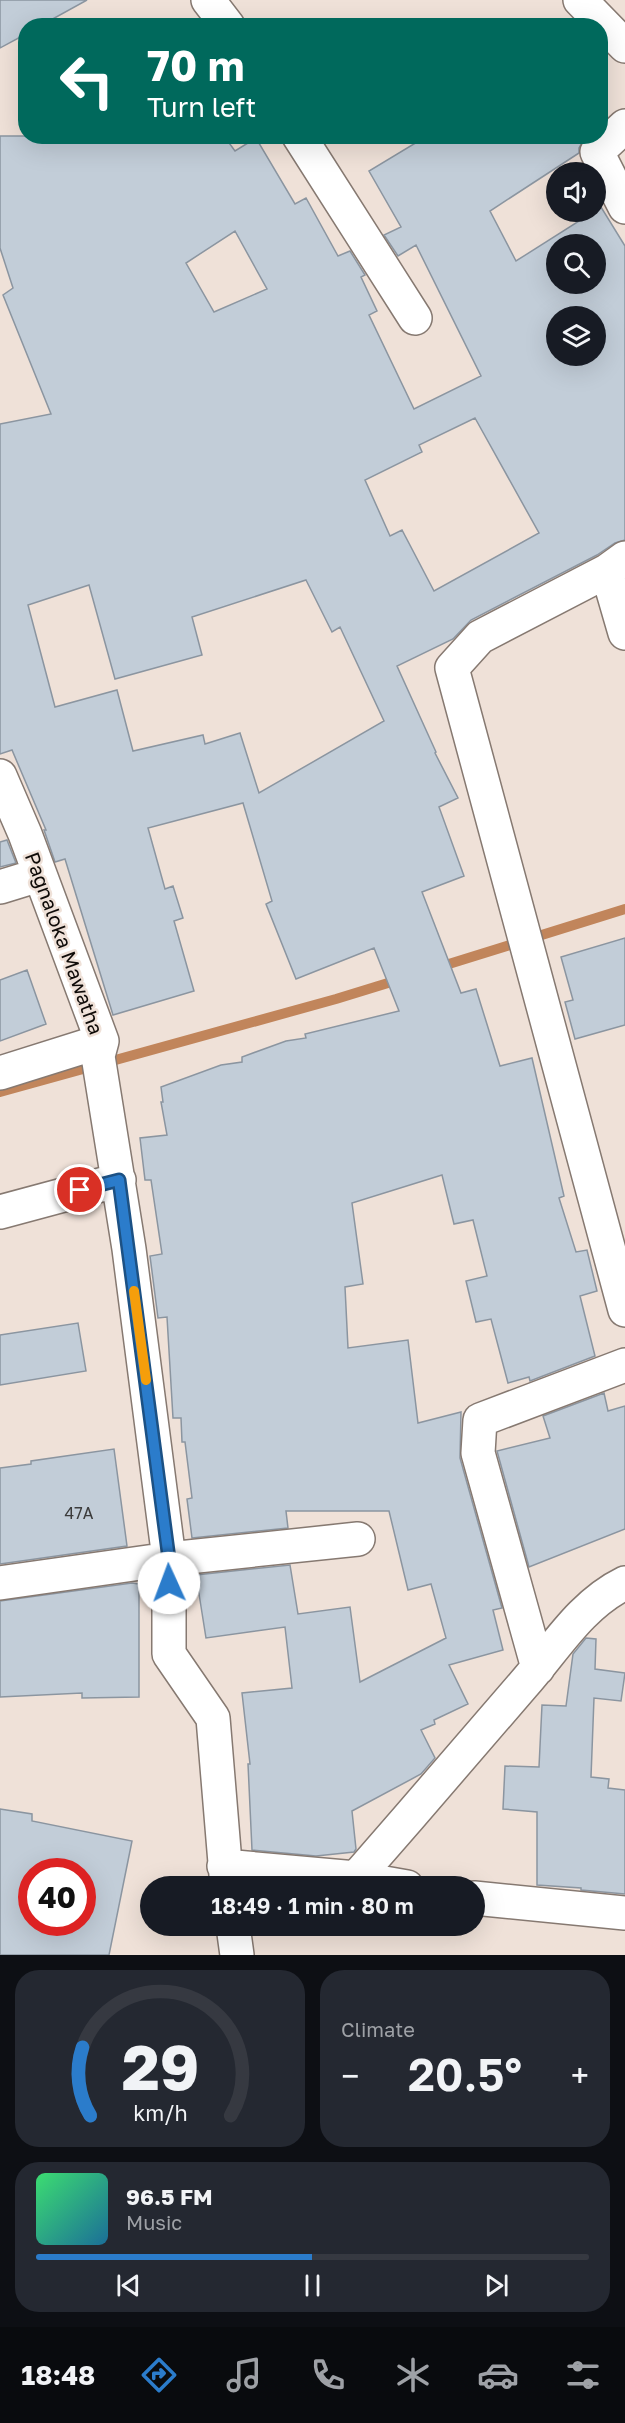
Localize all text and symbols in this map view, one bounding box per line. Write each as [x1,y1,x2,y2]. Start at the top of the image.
text: 70 m [147,40,244,90]
icon: left [48,42,126,120]
text: Turn left [147,91,256,123]
map controls [546,162,606,366]
button: sound [546,162,606,222]
button: search [546,234,606,294]
button: layers [546,306,606,366]
street label: Pagnaloka Mawatha [21,848,109,1038]
pin [54,1164,105,1215]
icon: arrive [63,1173,96,1206]
house number: 47A [65,1503,94,1523]
position arrow [137,1551,201,1615]
speed limit sign: 40 [18,1858,96,1936]
text: 18:49 · 1 min · 80 m [211,1892,414,1919]
text: Climate [341,2017,415,2041]
text: 29 [121,2029,199,2104]
text: 20.5° [408,2047,522,2101]
text: − [341,2056,359,2095]
text: + [571,2056,589,2095]
text: km/h [133,2100,187,2126]
text: 96.5 FM [126,2183,213,2210]
text: Music [126,2210,182,2234]
icon: previous [112,2269,145,2302]
icon: pause [296,2269,329,2302]
icon: next [480,2269,513,2302]
icon: directions [138,2354,180,2396]
icon: music [223,2354,265,2396]
icon: phone [307,2354,349,2396]
icon: climate [392,2354,434,2396]
icon: car [477,2354,519,2396]
icon: filters [562,2354,604,2396]
text: 18:48 [21,2359,95,2391]

